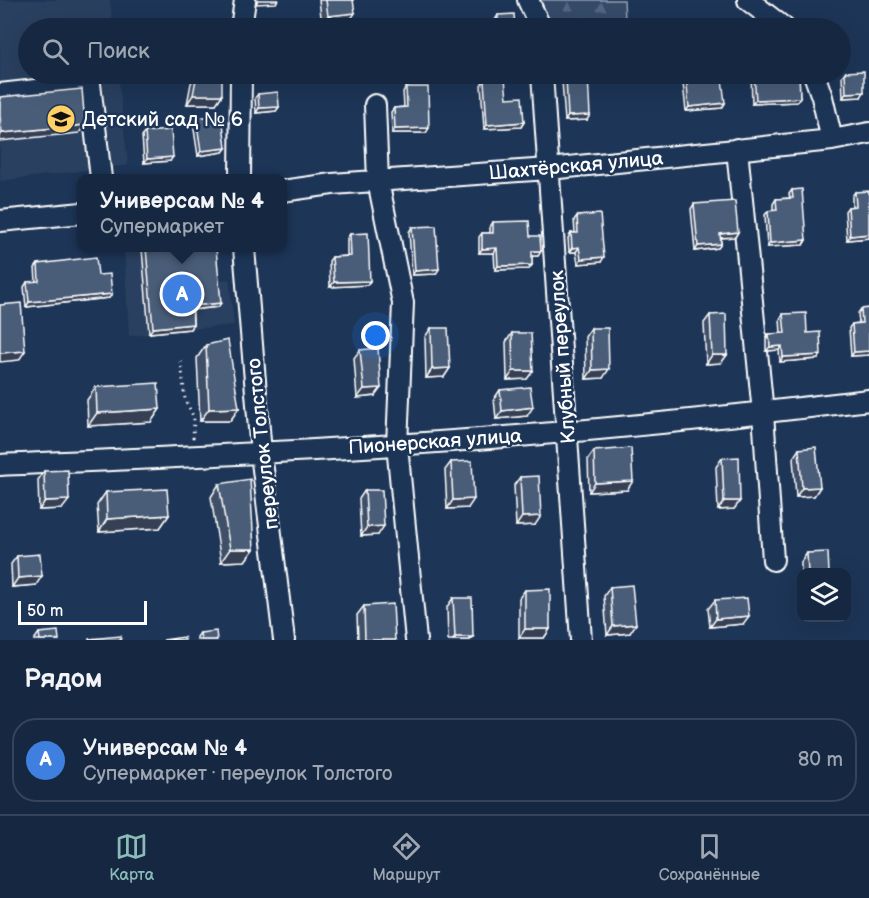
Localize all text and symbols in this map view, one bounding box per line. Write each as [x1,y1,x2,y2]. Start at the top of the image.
search box [18,18,851,84]
icon: search [39,35,72,68]
text: Поиск [87,38,150,65]
school or university icon: Детский сад № 6 [45,103,77,135]
place label: Детский сад № 6 [82,108,243,132]
street label: Шахтёрская улица [488,146,665,186]
popup [77,174,287,252]
text: Универсам № 4 [100,188,264,215]
text: Супермаркет [100,215,224,239]
street label: Клубный переулок [545,269,581,444]
pin: A [162,272,201,316]
your location [361,321,390,350]
street label: переулок Толстого [242,357,284,531]
street label: Пионерская улица [347,424,523,460]
map controls [797,568,851,622]
button: layers [797,568,851,622]
scale bar [18,598,147,626]
text: 50 m [27,602,63,621]
text: Рядом [24,664,102,695]
text: Универсам № 4 [83,735,247,762]
text: A [39,748,52,772]
text: 80 m [798,748,843,772]
text: Супермаркет · переулок Толстого [83,762,393,786]
tab: Карта [109,830,154,885]
tab: Маршрут [372,830,441,885]
tab: Сохранённые [659,830,760,885]

